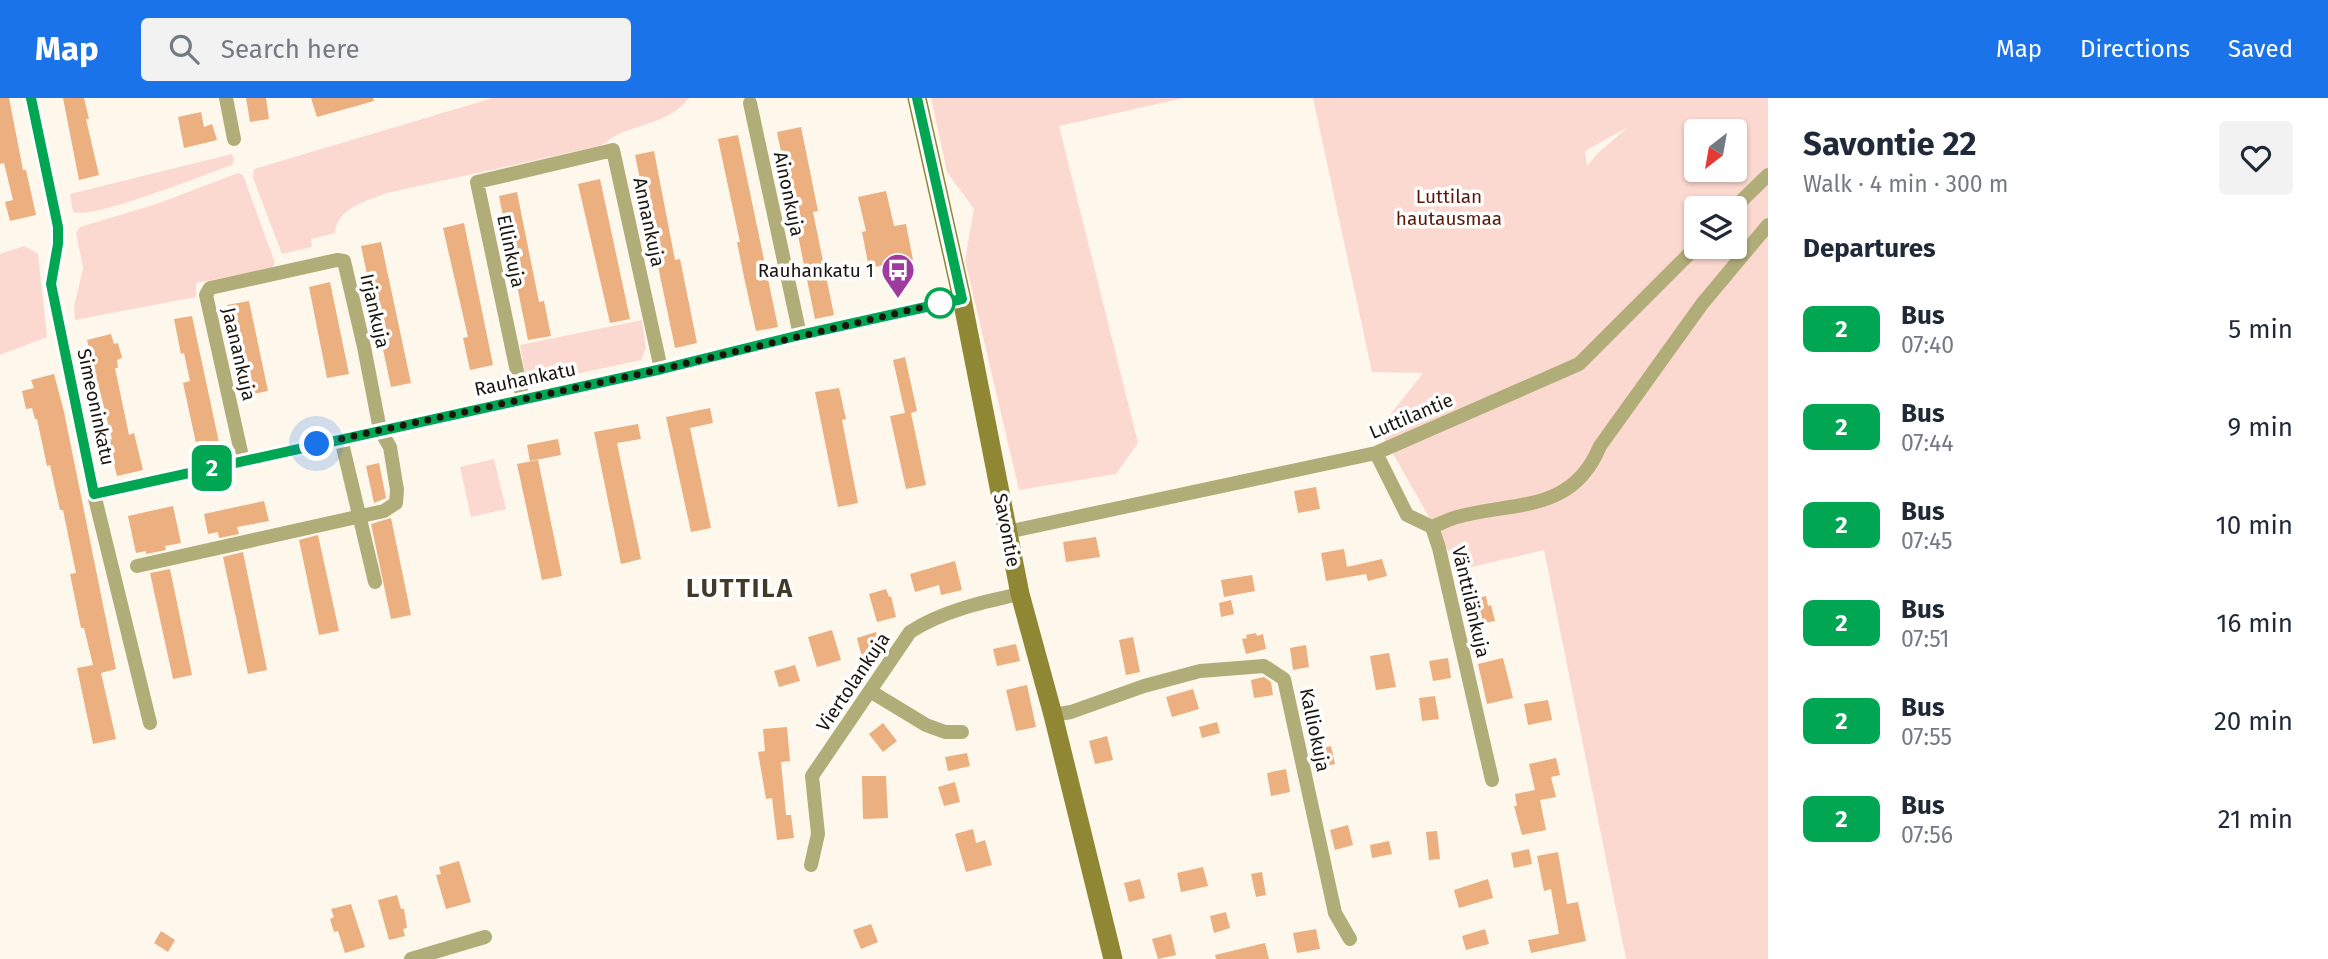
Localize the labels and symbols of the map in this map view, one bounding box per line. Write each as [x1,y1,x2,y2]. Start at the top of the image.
north arrow [1684,119,1746,182]
street label: Ainonkuja [769,150,809,238]
street label: Annankuja [628,175,670,269]
park label: Luttilan hautausmaa [1396,185,1502,230]
street label: Ellinkuja [492,212,530,290]
bus stop icon: Rauhankatu 1 [879,251,917,300]
place label: Rauhankatu 1 [758,259,874,282]
street label: Irjankuja [355,271,395,351]
unlabelled marker [925,288,955,318]
street label: Jaanankuja [217,305,261,403]
street label: Simeoninkatu [72,347,120,467]
street label: Rauhankatu [472,357,578,401]
street label: Luttilantie [1366,388,1456,444]
your location [299,426,334,461]
line badge: 2 [189,445,235,491]
street label: Savontie [989,491,1025,569]
street label: Vänttilänkuja [1447,544,1495,660]
district label: LUTTILA [686,573,794,604]
street label: Viertolankuja [811,628,895,736]
street label: Kalliokuja [1295,686,1335,774]

